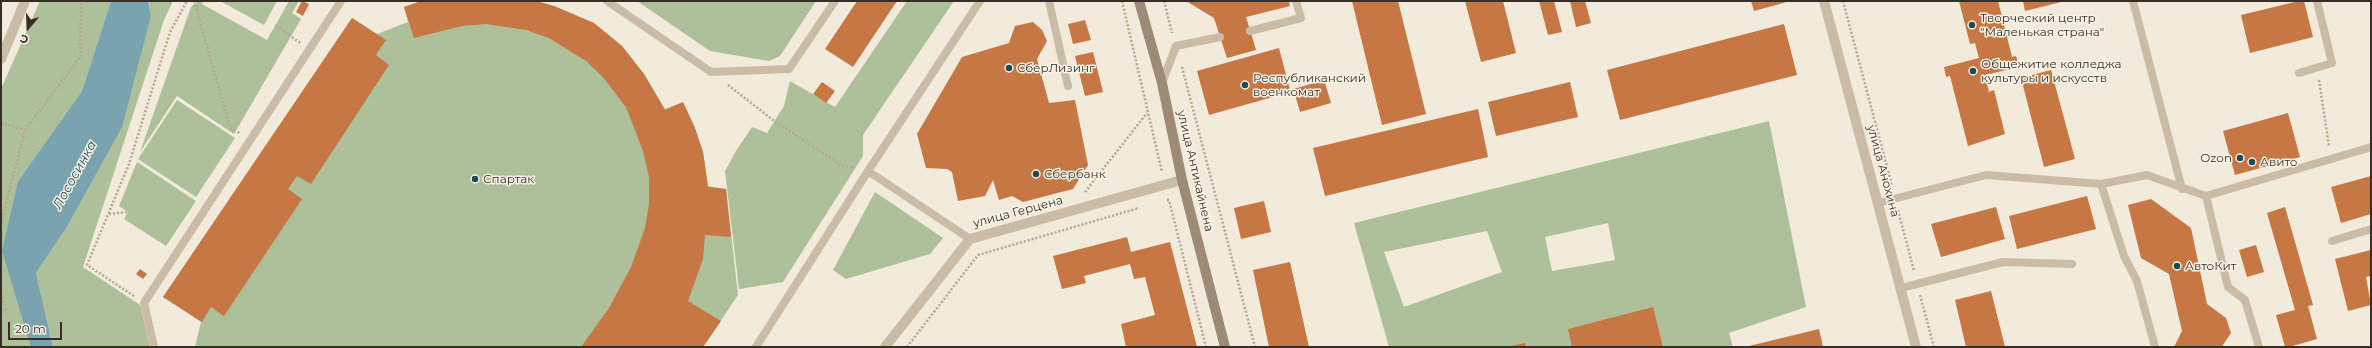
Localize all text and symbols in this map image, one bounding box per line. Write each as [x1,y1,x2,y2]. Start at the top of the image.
north arrow [8,8,48,48]
place label: Творческий центр "Маленькая страна" [1980,11,2104,39]
marker: Творческий центр "Маленькая страна" [1967,20,1977,30]
text: С [18,31,30,47]
place label: Общежитие колледжа культуры и искусств [1981,57,2122,85]
place label: СберЛизинг [1017,61,1095,75]
marker: СберЛизинг [1004,63,1014,73]
marker: Общежитие колледжа культуры и искусств [1968,66,1978,76]
place label: Республиканский военкомат [1253,71,1366,99]
marker: Республиканский военкомат [1240,80,1250,90]
street label: улица Антикайнена [1174,109,1216,233]
street label: улица Анохина [1864,123,1902,219]
water label: Лососинка [50,138,100,212]
place label: Ozon [2200,151,2232,165]
marker: Ozon [2235,153,2245,163]
place label: Авито [2260,155,2298,169]
marker: Авито [2247,157,2257,167]
place label: Сбербанк [1044,167,1106,181]
marker: Сбербанк [1031,169,1041,179]
place label: Спартак [483,172,534,186]
marker: Спартак [470,174,480,184]
street label: улица Герцена [972,193,1064,231]
place label: АвтоКит [2185,259,2236,273]
marker: АвтоКит [2172,261,2182,271]
scale bar [10,314,64,340]
text: 20 m [15,321,46,336]

